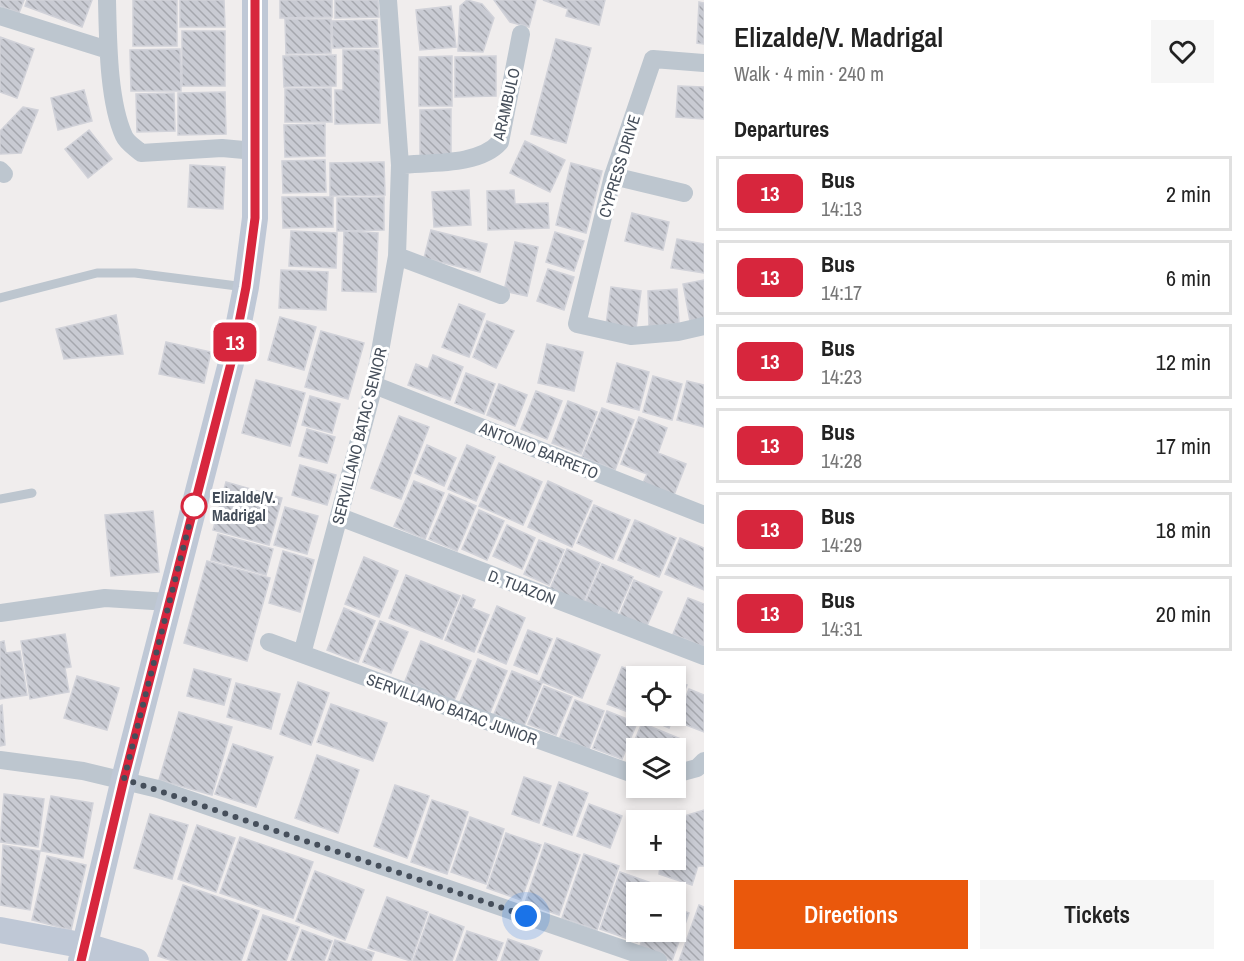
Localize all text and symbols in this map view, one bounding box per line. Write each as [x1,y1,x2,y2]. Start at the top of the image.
text: Elizalde/V. Madrigal [734,18,943,56]
button: heart [1151,20,1214,83]
text: Walk · 4 min · 240 m [734,60,884,87]
street label: ARAMBULO [487,66,525,143]
street label: CYPRESS DRIVE [593,112,645,220]
text: Departures [734,114,829,144]
text: Bus [821,165,855,195]
text: 13 [760,179,780,208]
text: 2 min [1166,179,1211,209]
text: 14:13 [821,195,862,222]
text: Bus [821,249,855,279]
text: 13 [760,263,780,292]
text: 6 min [1166,263,1211,293]
text: 14:17 [821,279,862,306]
line badge: 13 [208,322,262,362]
text: 13 [225,328,245,357]
text: Bus [821,333,855,363]
street label: SERVILLANO BATAC SENIOR [326,345,392,527]
text: 13 [760,347,780,376]
text: 12 min [1156,347,1211,377]
text: 14:23 [821,363,862,390]
street label: ANTONIO BARRETO [475,416,602,484]
text: Bus [821,417,855,447]
text: 13 [760,431,780,460]
text: 17 min [1156,431,1211,461]
text: 14:28 [821,447,862,474]
place label: Elizalde/V. Madrigal [212,486,276,526]
marker: Elizalde/V. Madrigal [181,493,207,519]
text: Bus [821,501,855,531]
text: 13 [760,515,780,544]
text: 18 min [1156,515,1211,545]
text: 14:29 [821,531,862,558]
street label: D. TUAZON [485,564,559,610]
text: Bus [821,585,855,615]
text: 13 [760,599,780,628]
text: 20 min [1156,599,1211,629]
text: 14:31 [821,615,862,642]
map controls [626,666,686,942]
button: locate [626,666,686,726]
street label: SERVILLANO BATAC JUNIOR [364,668,541,750]
button: layers [626,738,686,798]
button: + [626,810,686,870]
button: Directions [734,880,968,949]
button: Tickets [980,880,1214,949]
button: − [626,882,686,942]
your location [511,901,541,931]

